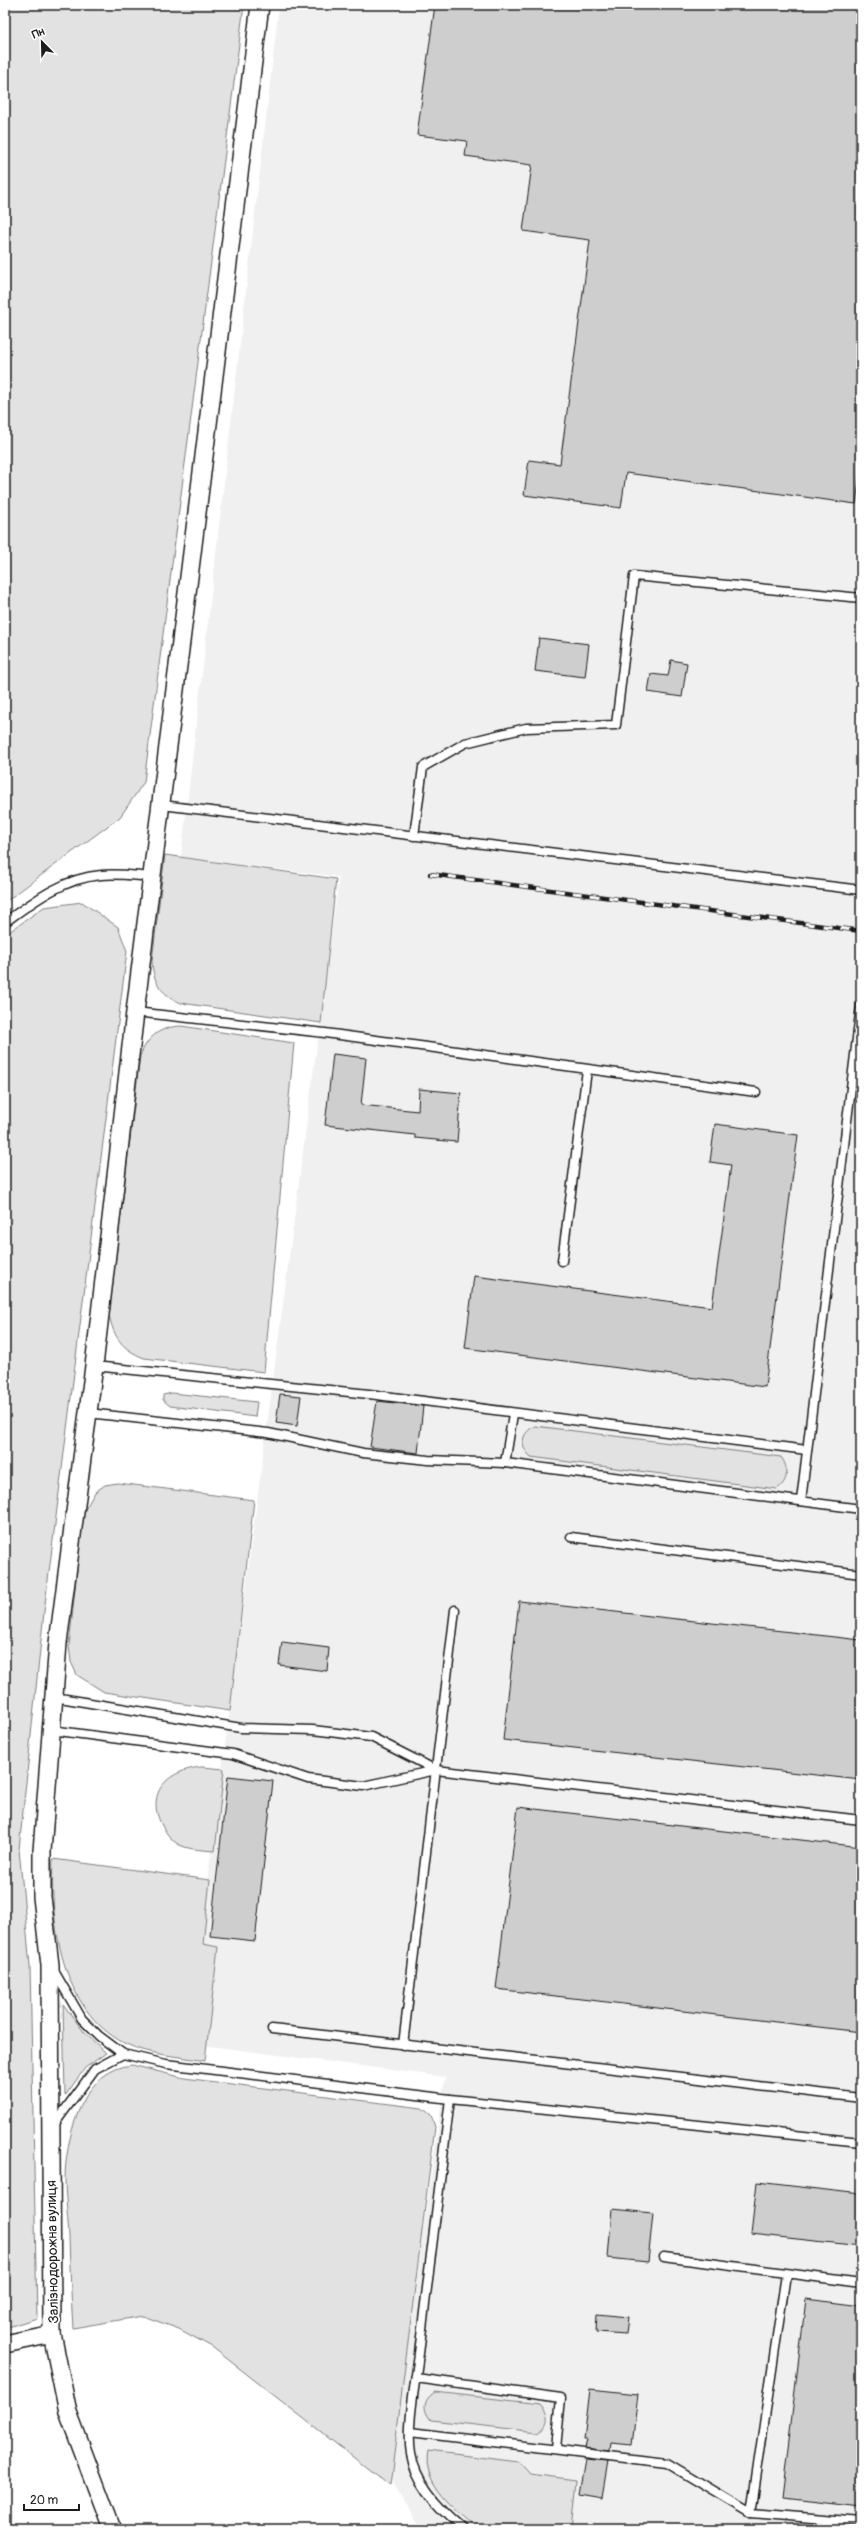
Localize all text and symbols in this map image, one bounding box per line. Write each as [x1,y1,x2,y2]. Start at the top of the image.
north arrow [22,22,62,62]
text: Пн [30,25,47,42]
street label: Залізнодорожна вулиця [43,2180,62,2324]
scale bar [24,2486,79,2512]
text: 20 m [30,2493,59,2508]

